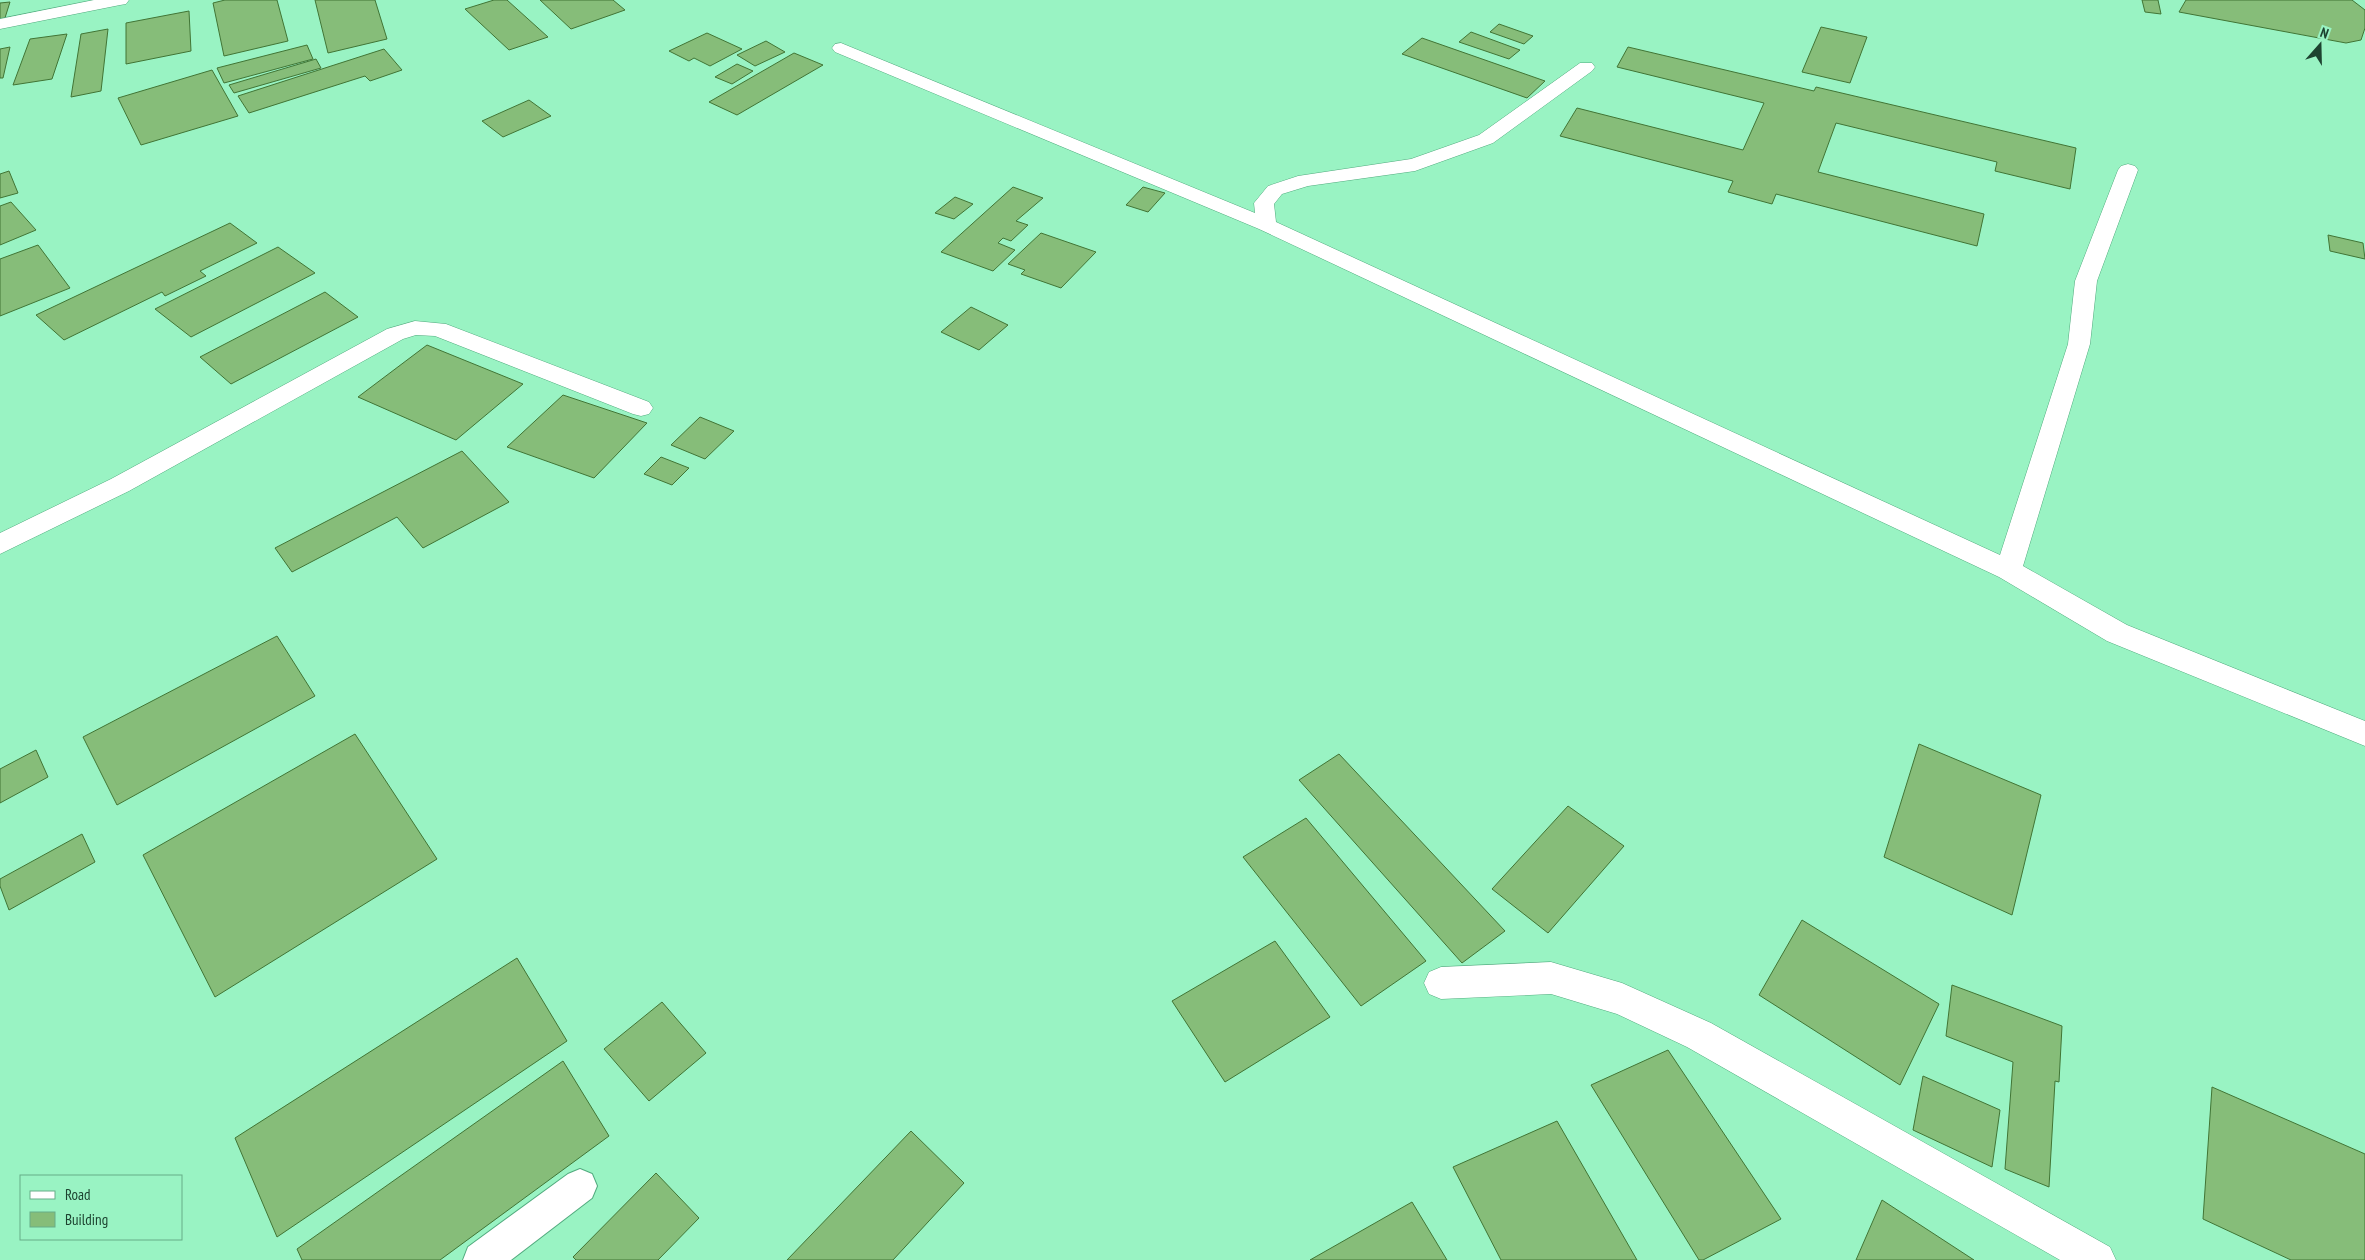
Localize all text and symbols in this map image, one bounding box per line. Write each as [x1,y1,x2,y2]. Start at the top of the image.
north arrow [2295,20,2345,70]
text: N [2318,23,2331,43]
legend [20,1175,182,1240]
text: Road [65,1185,91,1204]
text: Building [65,1210,108,1229]

